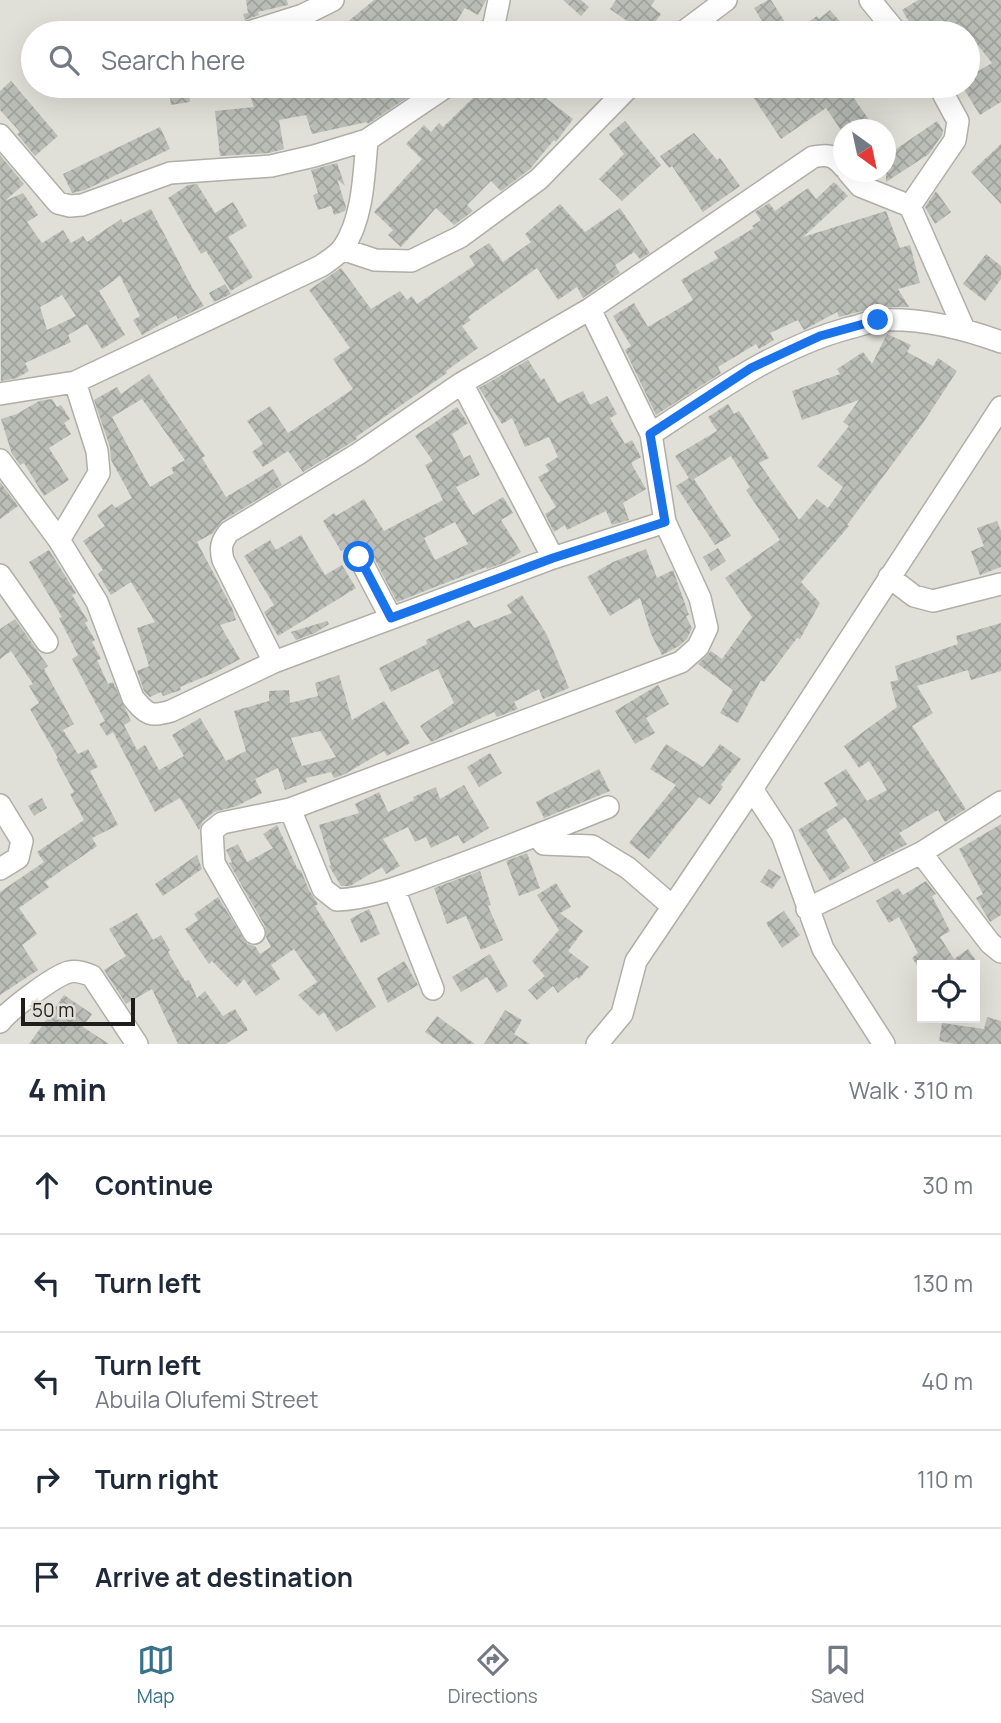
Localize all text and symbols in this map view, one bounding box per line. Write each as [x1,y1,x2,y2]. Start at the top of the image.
search box [21,21,980,98]
icon: search [45,41,83,79]
text: Search here [101,42,246,78]
north arrow [833,119,896,182]
route end [862,304,893,335]
route start [343,541,374,572]
map controls [917,960,980,1023]
button: locate [917,960,980,1023]
scale bar [21,995,135,1027]
text: 50 m [32,997,74,1023]
text: 4 min [28,1069,106,1110]
text: Walk · 310 m [849,1074,973,1106]
icon: ahead [28,1166,66,1204]
text: Continue [95,1167,213,1203]
text: 30 m [922,1169,973,1201]
icon: left [28,1264,66,1302]
text: Turn left [95,1265,202,1301]
text: 130 m [913,1267,973,1299]
text: Turn left [95,1347,202,1383]
icon: left [28,1362,66,1400]
text: 40 m [921,1365,973,1397]
text: Abuila Olufemi Street [95,1383,318,1415]
icon: right [28,1460,66,1498]
text: Turn right [95,1461,219,1497]
text: 110 m [917,1463,973,1495]
icon: arrive [28,1558,66,1596]
text: Arrive at destination [95,1559,353,1595]
tab: Map [137,1641,175,1709]
tab: Directions [448,1641,538,1709]
tab: Saved [811,1641,864,1709]

